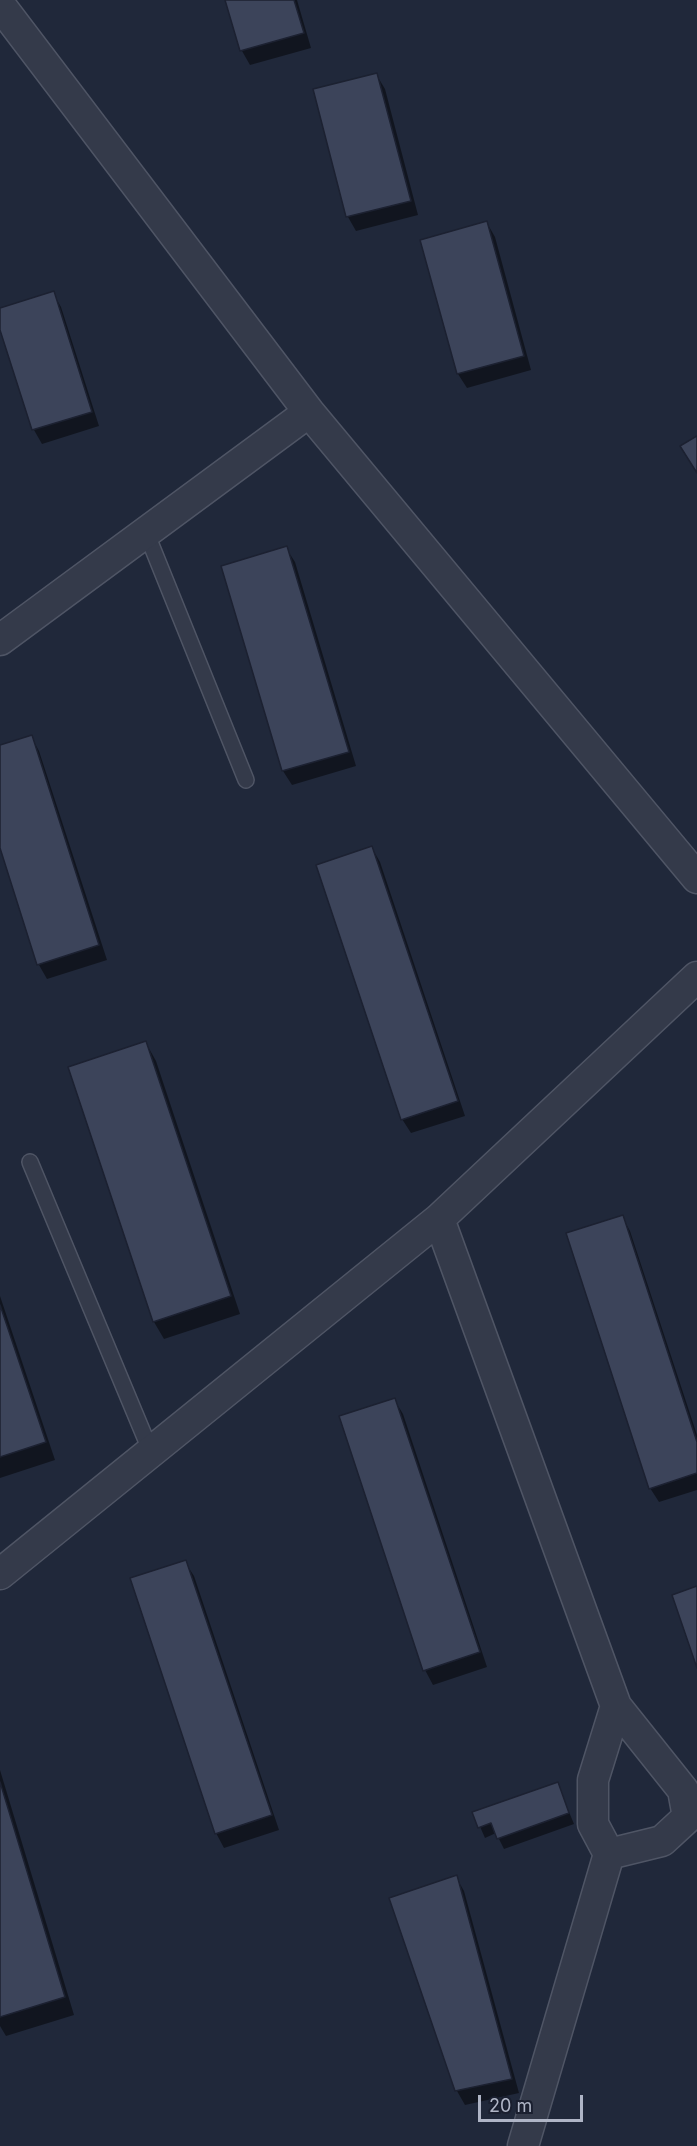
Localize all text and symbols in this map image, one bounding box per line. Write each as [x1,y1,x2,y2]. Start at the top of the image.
scale bar [481,2083,586,2121]
text: 20 m [489,2095,532,2116]

